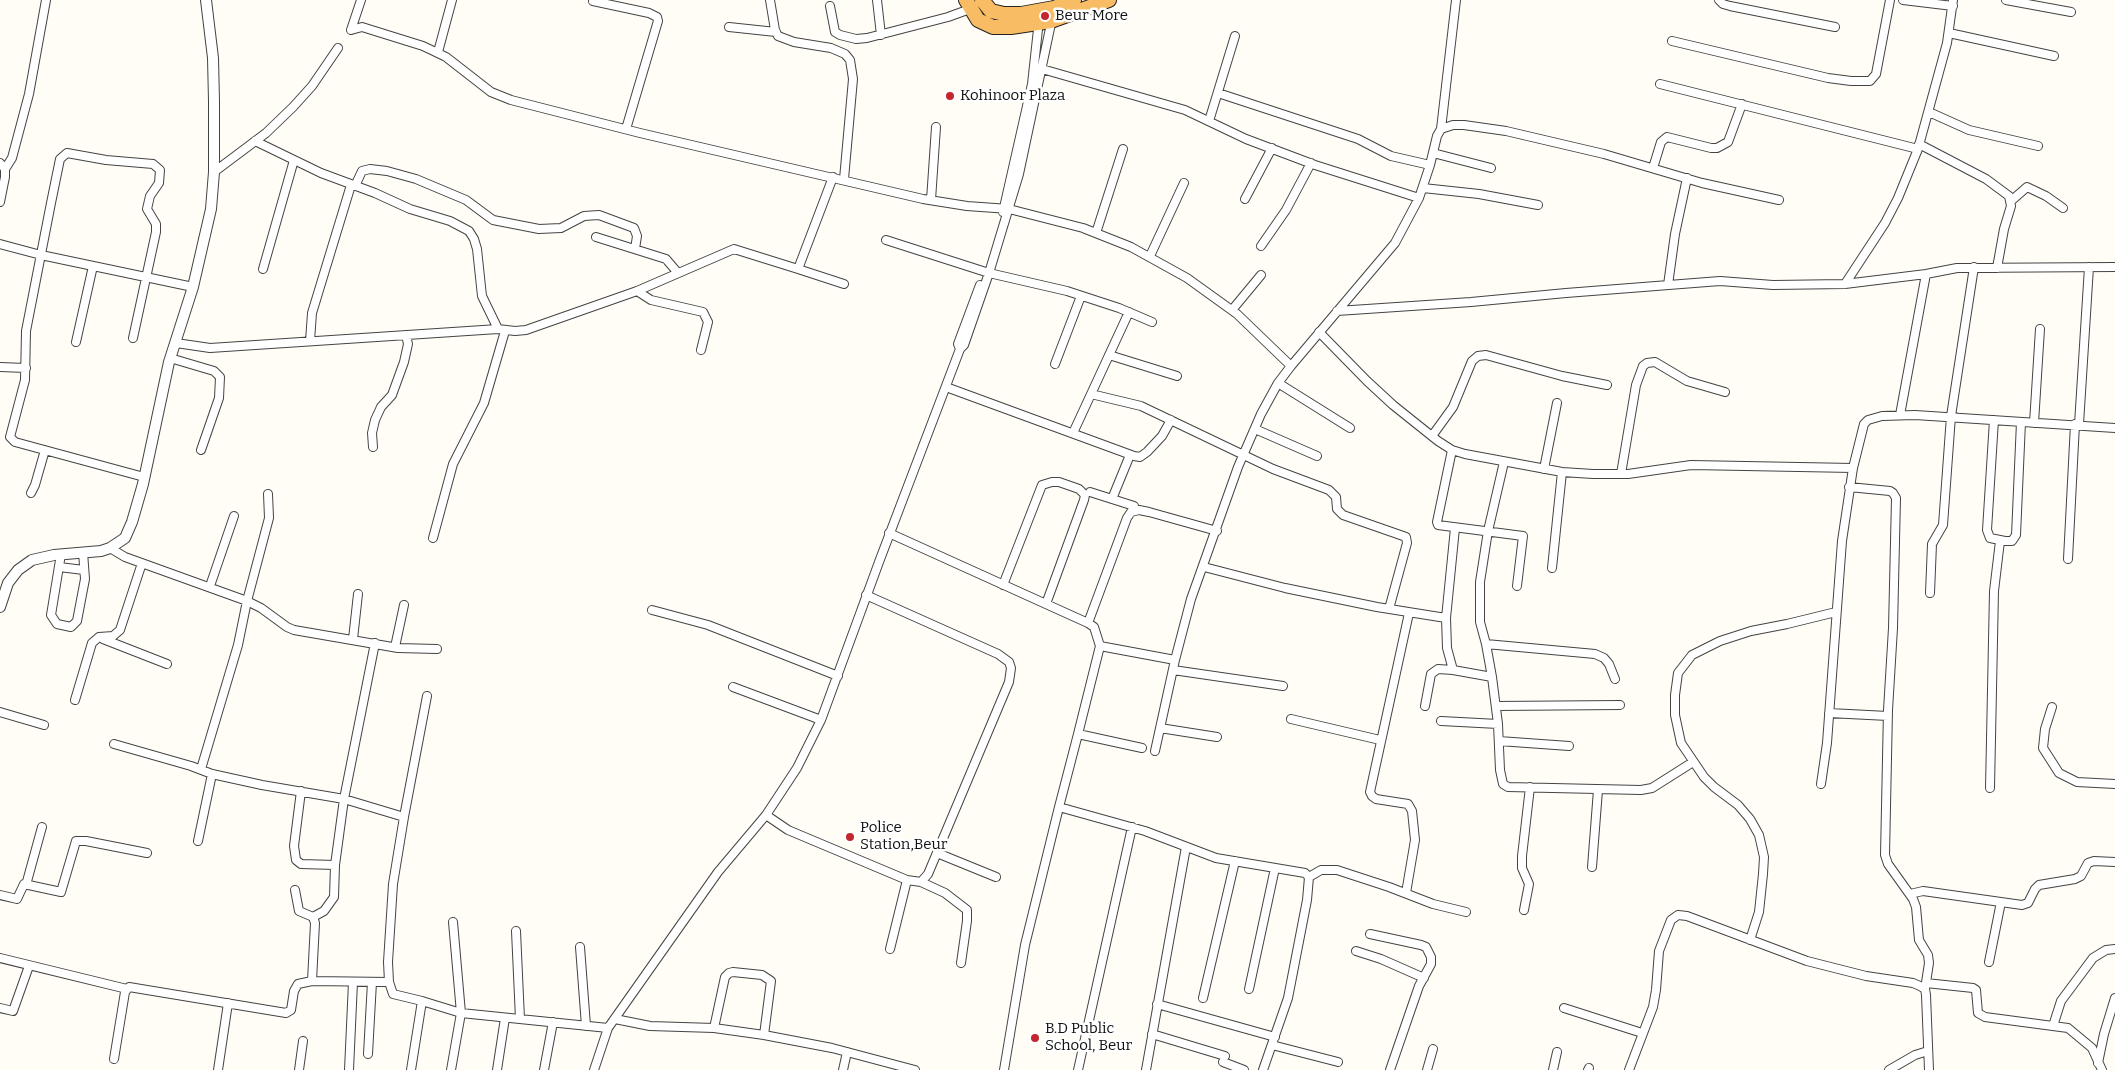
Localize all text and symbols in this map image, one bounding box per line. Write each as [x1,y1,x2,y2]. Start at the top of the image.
place label: Beur More [1055,7,1128,25]
marker: Beur More [1039,10,1051,22]
place label: Kohinoor Plaza [960,87,1065,105]
marker: Kohinoor Plaza [944,90,956,102]
place label: Police Station,Beur [860,819,947,854]
marker: Police Station,Beur [844,831,856,843]
place label: B.D Public School, Beur [1045,1020,1132,1055]
marker: B.D Public School, Beur [1029,1032,1041,1044]

